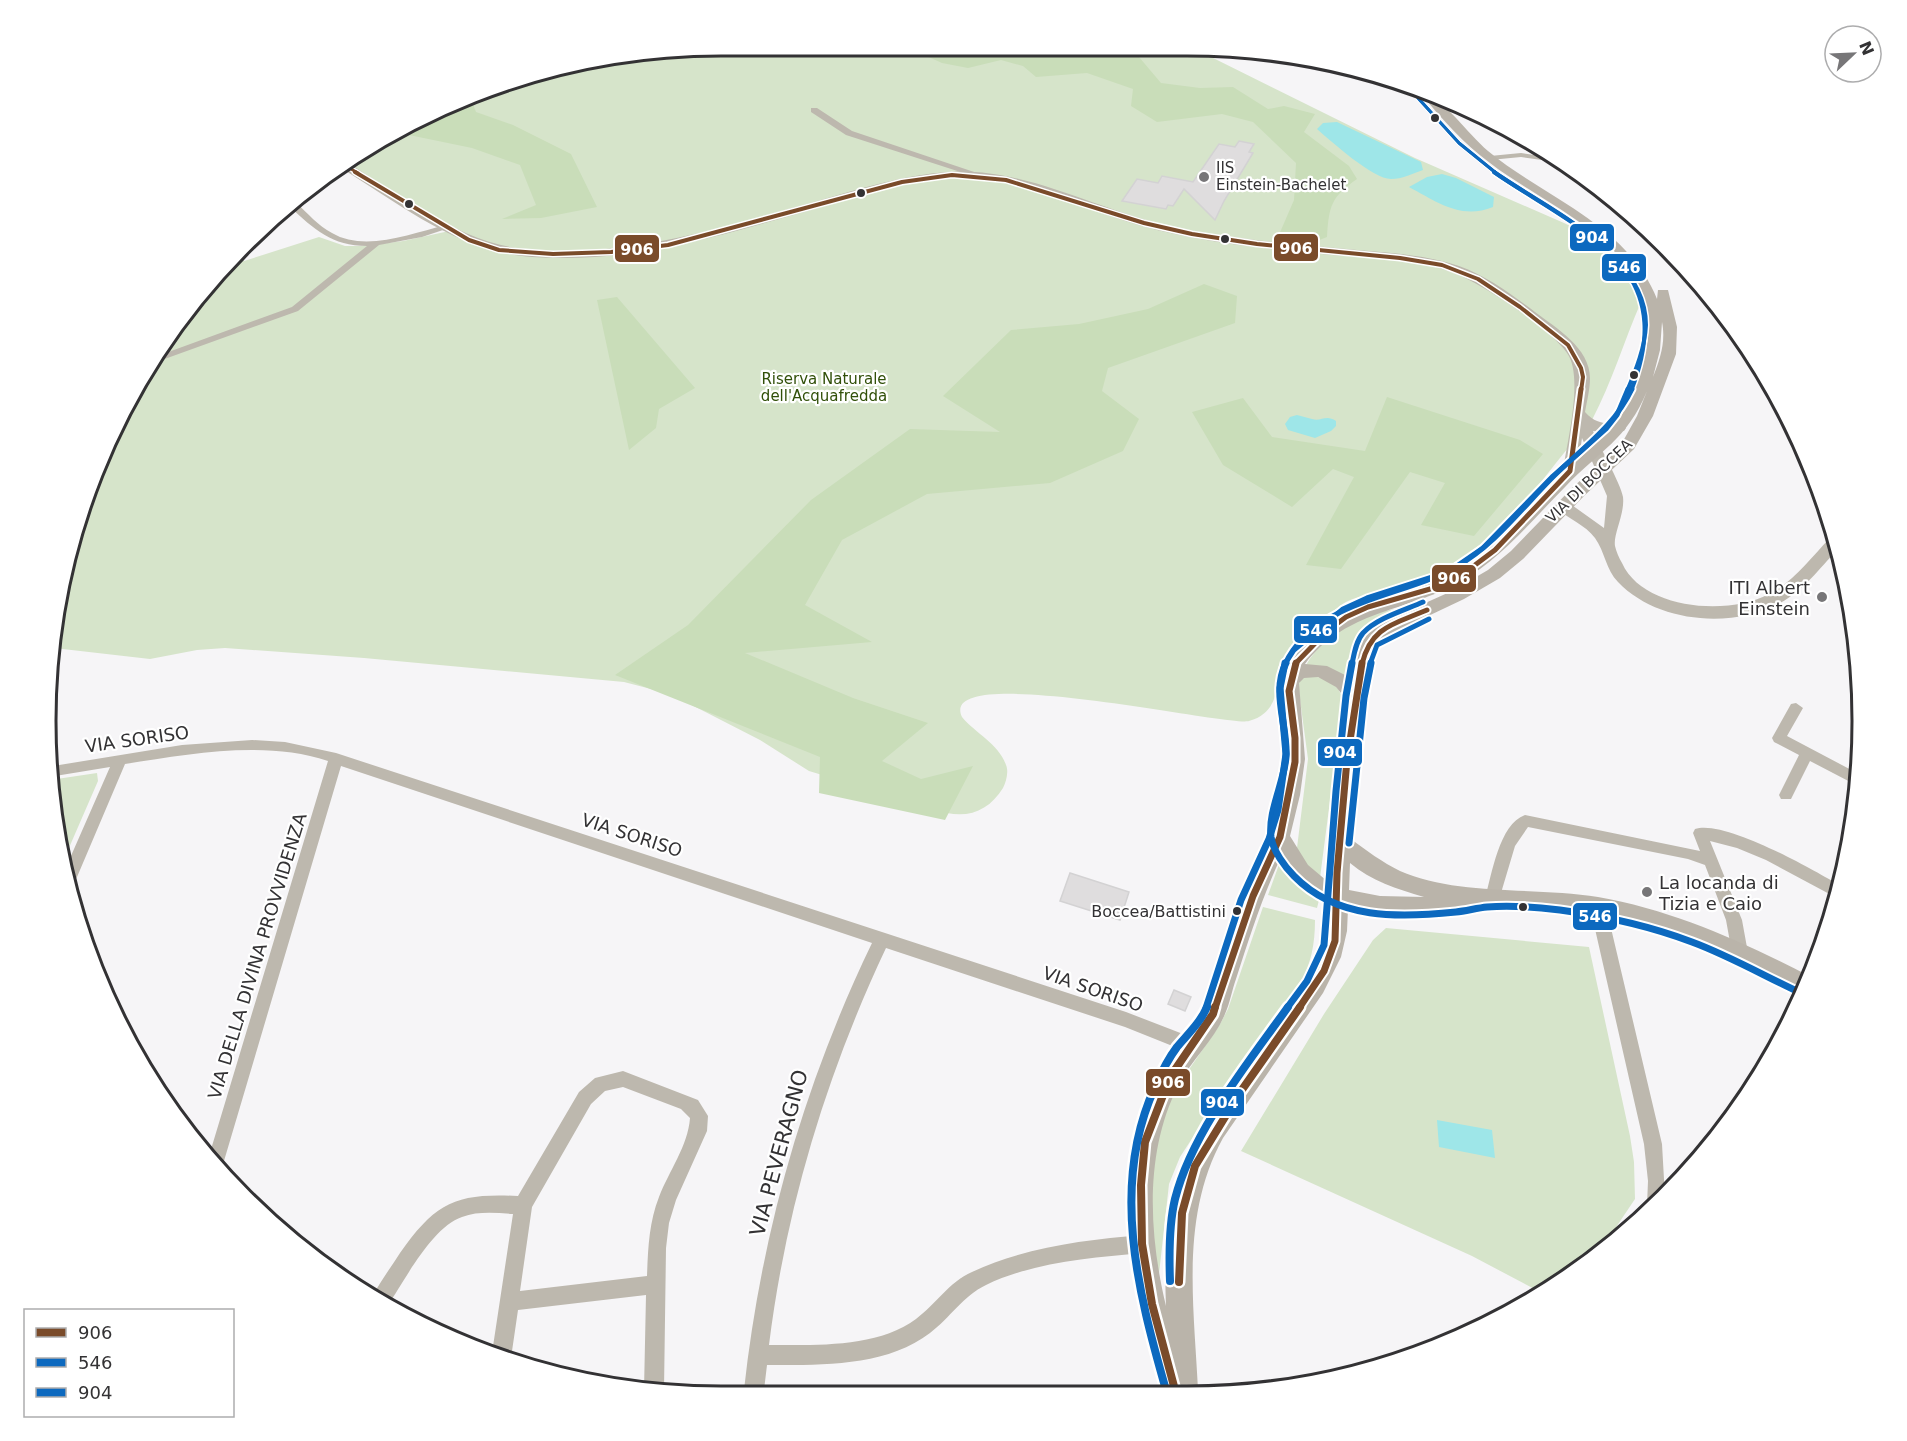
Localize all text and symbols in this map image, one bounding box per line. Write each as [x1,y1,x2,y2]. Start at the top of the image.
north arrow [1823,24,1883,84]
text: N [1855,38,1878,58]
unlabelled marker [1429,112,1441,124]
place label: IIS Einstein-Bachelet [1216,159,1346,194]
marker: IIS Einstein-Bachelet [1197,170,1211,184]
unlabelled marker [855,187,867,199]
unlabelled marker [403,198,415,210]
line badge: 904 [1569,223,1615,252]
text: 904 [1575,228,1609,247]
unlabelled marker [1219,233,1231,245]
line badge: 906 [1273,233,1319,262]
line badge: 906 [614,234,660,263]
text: 906 [1279,239,1313,258]
text: 906 [620,240,654,259]
line badge: 546 [1601,253,1647,282]
text: 546 [1607,258,1641,277]
unlabelled marker [1628,369,1640,381]
park label: Riserva Naturale dell'Acquafredda [761,370,887,405]
street label: VIA DI BOCCEA [1542,435,1636,527]
line badge: 906 [1431,564,1477,593]
text: 906 [1437,569,1471,588]
place label: ITI Albert Einstein [1728,577,1810,619]
marker: ITI Albert Einstein [1815,590,1829,604]
line badge: 546 [1293,615,1338,644]
text: 546 [1299,621,1333,640]
street label: VIA SORISO [84,721,190,757]
line badge: 904 [1317,738,1363,767]
text: 904 [1323,743,1357,762]
street label: VIA SORISO [579,809,685,861]
street label: VIA DELLA DIVINA PROVVIDENZA [203,810,311,1102]
place label: La locanda di Tizia e Caio [1658,872,1779,914]
marker: La locanda di Tizia e Caio [1640,885,1654,899]
unlabelled marker [1517,901,1529,913]
place label: Boccea/Battistini [1091,902,1226,921]
line badge: 546 [1572,902,1618,931]
marker: Boccea/Battistini [1231,905,1243,917]
text: 546 [1578,907,1612,926]
street label: VIA SORISO [1040,962,1146,1016]
street label: VIA PEVERAGNO [745,1067,813,1239]
line badge: 906 [1145,1068,1191,1097]
text: 906 [1151,1073,1185,1092]
line badge: 904 [1200,1088,1245,1117]
text: 904 [1205,1093,1239,1112]
legend [24,1309,234,1417]
text: 906 [78,1322,112,1343]
text: 546 [78,1352,112,1373]
text: 904 [78,1382,112,1403]

